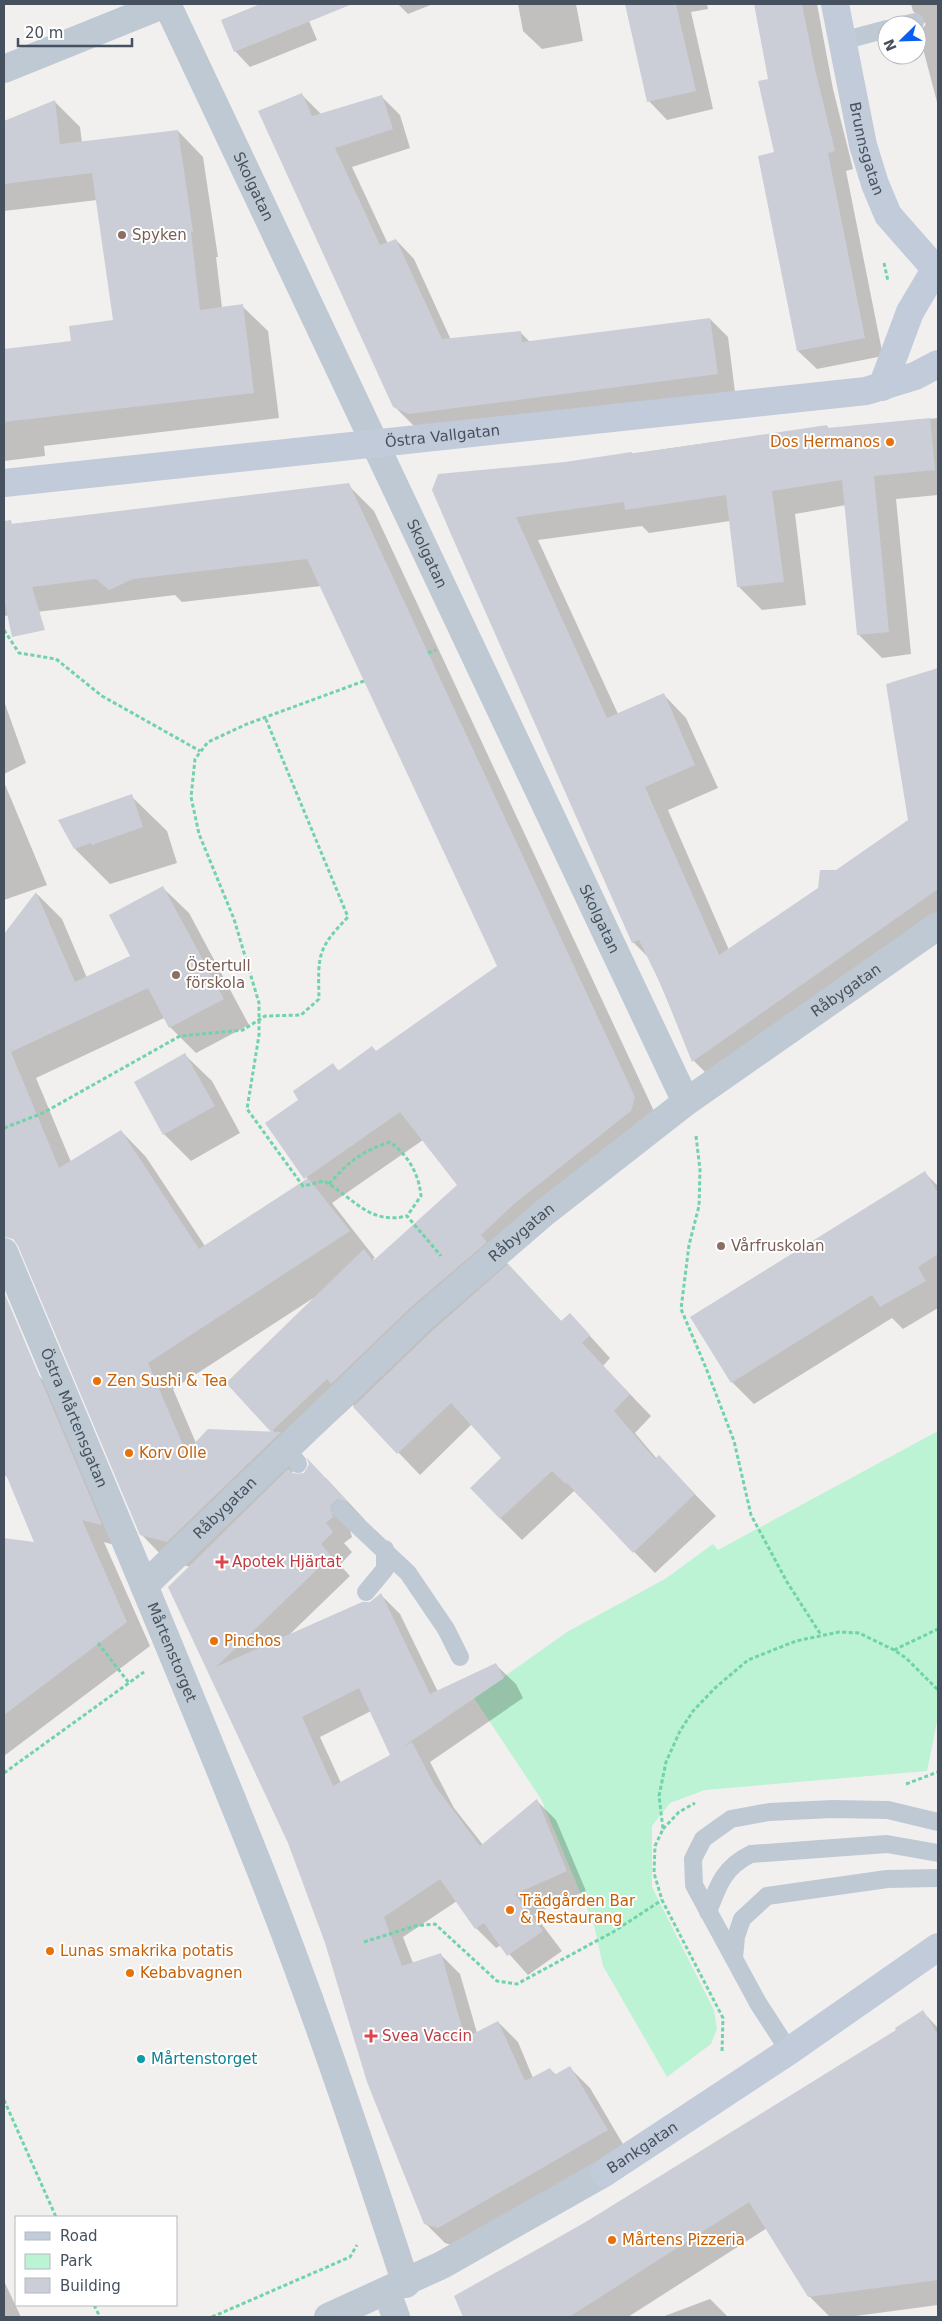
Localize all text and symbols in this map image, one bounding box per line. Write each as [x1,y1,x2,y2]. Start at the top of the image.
scale bar [18,15,131,47]
north arrow [877,15,927,65]
text: 20 m [25,24,63,42]
text: N [880,37,900,54]
street label: Brunnsgatan [846,100,888,198]
street label: Skolgatan [229,149,277,224]
place label: Spyken [132,226,187,244]
marker: Spyken [116,229,128,241]
street label: Östra Vallgatan [384,421,501,451]
place label: Dos Hermanos [770,433,880,451]
marker: Dos Hermanos [884,436,896,448]
street label: Skolgatan [403,516,451,591]
street label: Skolgatan [575,881,624,956]
place label: Östertull förskola [186,956,251,992]
street label: Råbygatan [808,960,884,1021]
marker: Östertull förskola [170,969,182,981]
street label: Råbygatan [485,1199,558,1266]
place label: Vårfruskolan [731,1237,824,1255]
marker: Vårfruskolan [715,1240,727,1252]
street label: Östra Mårtensgatan [37,1345,111,1490]
place label: Zen Sushi & Tea [107,1372,228,1390]
marker: Zen Sushi & Tea [91,1375,103,1387]
place label: Korv Olle [139,1444,206,1462]
marker: Korv Olle [123,1447,135,1459]
street label: Råbygatan [189,1473,260,1543]
place label: Apotek Hjärtat [232,1553,341,1571]
marker: Apotek Hjärtat [216,1556,228,1568]
street label: Mårtenstorget [143,1600,201,1705]
place label: Pinchos [224,1632,281,1650]
marker: Pinchos [208,1635,220,1647]
place label: Trädgården Bar & Restaurang [519,1892,636,1927]
marker: Trädgården Bar & Restaurang [504,1904,516,1916]
place label: Lunas smakrika potatis [60,1942,234,1960]
marker: Lunas smakrika potatis [44,1945,56,1957]
place label: Kebabvagnen [140,1964,242,1982]
marker: Kebabvagnen [124,1967,136,1979]
place label: Svea Vaccin [382,2027,472,2045]
marker: Svea Vaccin [364,2029,378,2043]
place label: Mårtenstorget [151,2050,257,2068]
marker: Mårtenstorget [135,2053,147,2065]
street label: Bankgatan [604,2118,681,2177]
legend [15,2216,178,2306]
text: Road [60,2227,98,2245]
place label: Mårtens Pizzeria [622,2231,745,2249]
marker: Mårtens Pizzeria [606,2234,618,2246]
text: Park [60,2252,93,2270]
text: Building [60,2277,121,2295]

